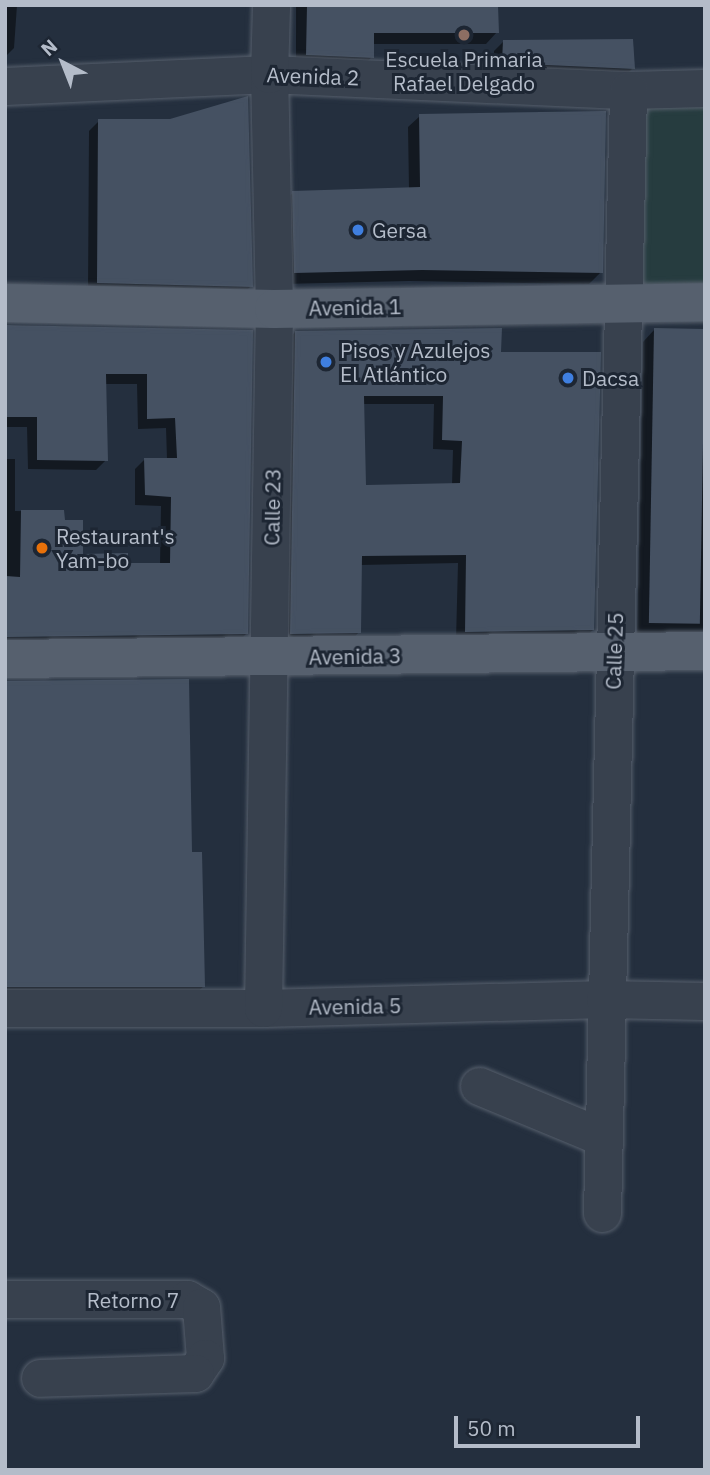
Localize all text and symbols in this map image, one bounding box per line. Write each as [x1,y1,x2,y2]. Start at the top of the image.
marker: Escuela Primaria Rafael Delgado [456,27,472,43]
north arrow [28,28,98,98]
text: N [36,34,62,61]
place label: Escuela Primaria Rafael Delgado [385,46,543,96]
street label: Avenida 2 [266,62,360,90]
place label: Gersa [372,217,427,243]
marker: Gersa [350,222,366,238]
street label: Avenida 1 [308,294,402,320]
place label: Pisos y Azulejos El Atlántico [340,337,490,387]
marker: Pisos y Azulejos El Atlántico [318,354,334,370]
place label: Dacsa [582,365,639,391]
marker: Dacsa [560,370,576,386]
street label: Calle 23 [259,468,285,546]
place label: Restaurant's Yam-bo [56,523,175,573]
marker: Restaurant's Yam-bo [34,540,50,556]
street label: Calle 25 [600,612,628,690]
street label: Avenida 3 [308,643,402,669]
street label: Avenida 5 [308,993,402,1019]
street label: Retorno 7 [87,1287,179,1313]
scale bar [458,1402,644,1446]
text: 50 m [467,1414,516,1442]

